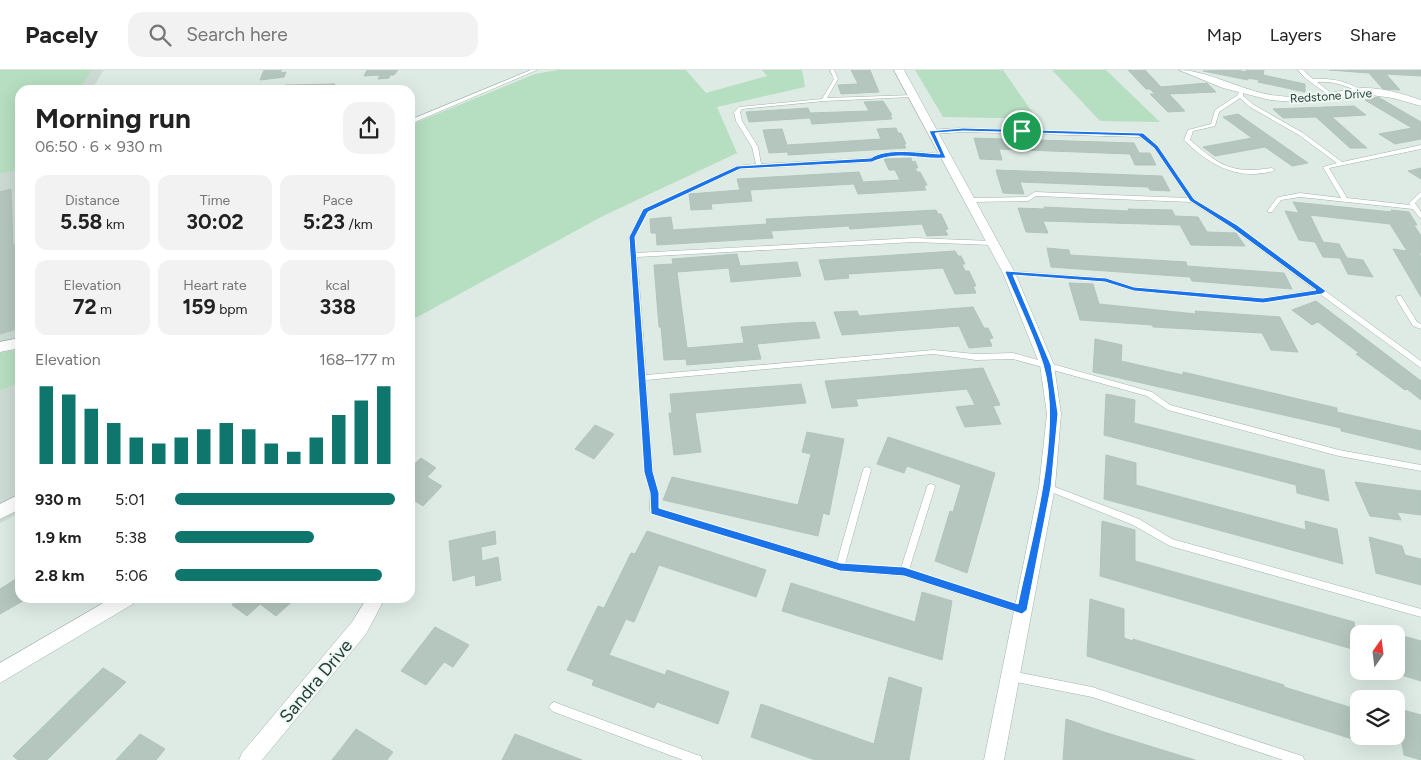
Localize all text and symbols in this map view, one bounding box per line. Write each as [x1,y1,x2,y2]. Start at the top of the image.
search box [128,12,478,57]
text: Pacely [25,20,98,49]
icon: search [146,21,174,49]
text: Search here [186,23,288,46]
text: Map [1207,24,1242,46]
text: Layers [1270,24,1322,46]
text: Share [1350,24,1396,46]
street label: Redstone Drive [1290,86,1373,106]
text: Morning run [35,101,191,135]
button: share [343,102,395,154]
pin [1001,110,1043,152]
icon: arrive [1008,117,1036,145]
text: 06:50 · 6 × 930 m [35,137,162,156]
text: Distance [65,192,120,209]
text: Time [200,192,230,209]
text: Pace [322,192,353,209]
text: 5.58 [60,209,102,234]
text: 30:02 [186,209,244,234]
text: 5:23 [303,209,345,234]
text: km [102,216,125,233]
text: /km [345,216,373,233]
text: Elevation [64,277,121,294]
text: Heart rate [183,277,247,294]
text: kcal [325,277,350,294]
text: 72 [73,294,97,319]
text: 159 [182,294,216,319]
text: 338 [320,294,356,319]
text: m [97,301,112,318]
text: bpm [216,301,248,318]
text: Elevation [35,350,101,369]
text: 168–177 m [319,350,395,369]
text: 930 m [35,490,81,509]
text: 5:01 [115,490,145,509]
text: 1.9 km [35,528,81,547]
text: 5:38 [115,528,147,547]
text: 2.8 km [35,566,84,585]
text: 5:06 [115,566,148,585]
north arrow [1350,625,1405,680]
map controls [1350,625,1405,745]
street label: Sandra Drive [275,635,357,727]
button: layers [1350,690,1405,745]

